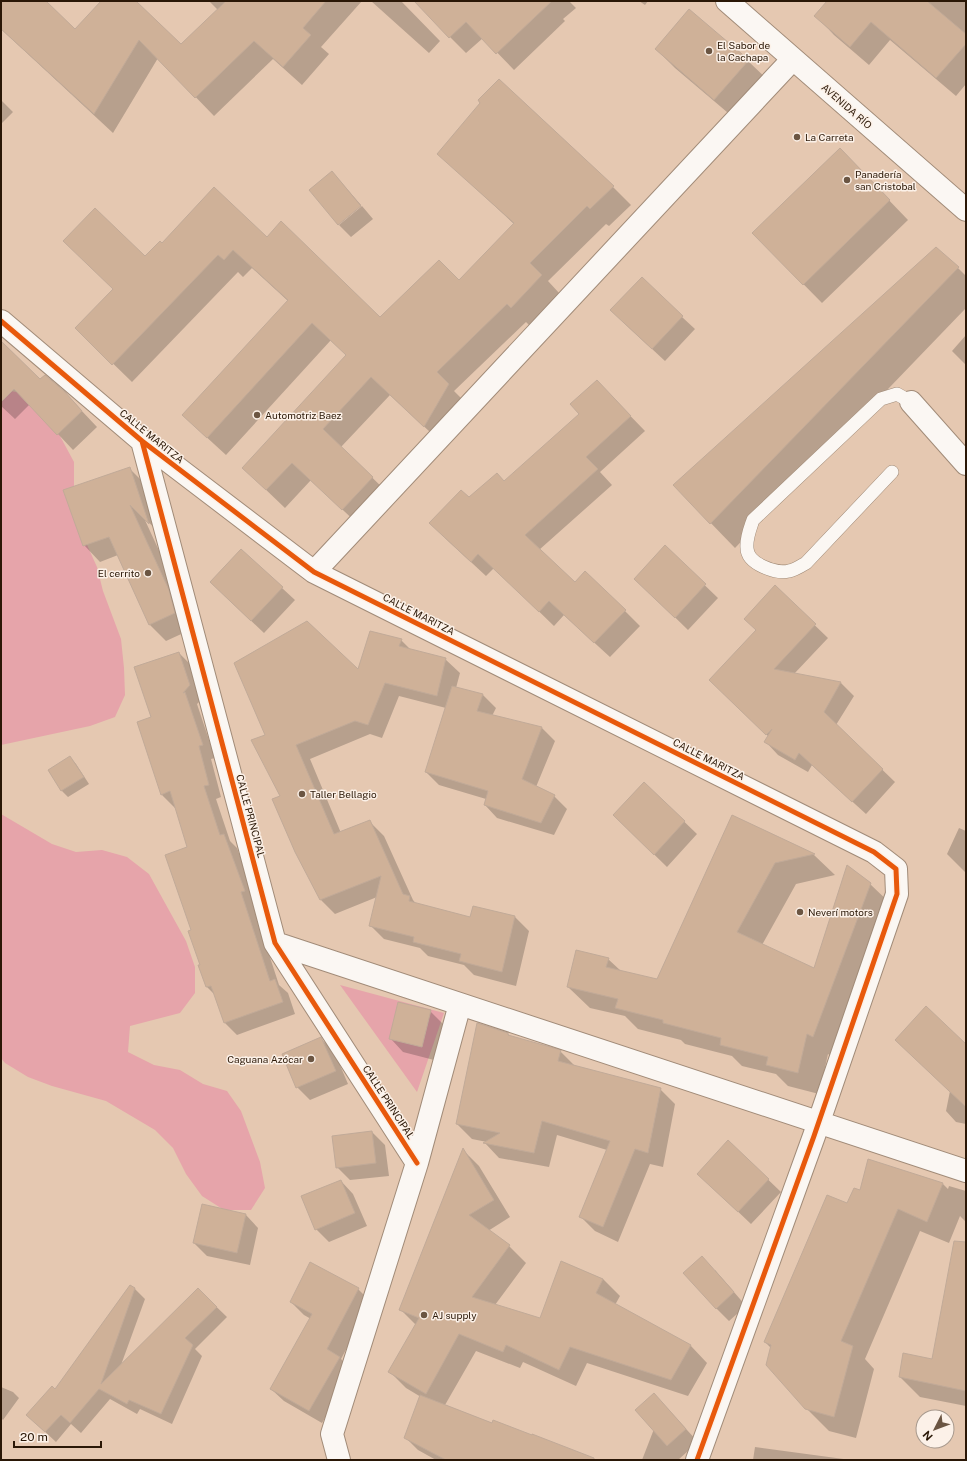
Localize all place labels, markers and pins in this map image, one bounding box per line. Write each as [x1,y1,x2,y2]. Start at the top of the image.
place label: El Sabor de la Cachapa [717,39,771,63]
marker: El Sabor de la Cachapa [704,46,714,56]
place label: La Carreta [805,131,853,143]
marker: La Carreta [792,132,802,142]
place label: Panadería san Cristobal [855,168,916,192]
marker: Panadería san Cristobal [842,175,852,185]
place label: Automotriz Baez [265,409,342,421]
marker: Automotriz Baez [252,410,262,420]
place label: El cerrito [98,567,140,579]
marker: El cerrito [143,568,153,578]
place label: Taller Bellagio [310,788,377,800]
marker: Taller Bellagio [297,789,307,799]
place label: Neverí motors [808,906,873,918]
marker: Neverí motors [795,907,805,917]
place label: Caguana Azócar [227,1053,303,1065]
marker: Caguana Azócar [306,1054,316,1064]
place label: AJ supply [432,1309,477,1321]
marker: AJ supply [419,1310,429,1320]

